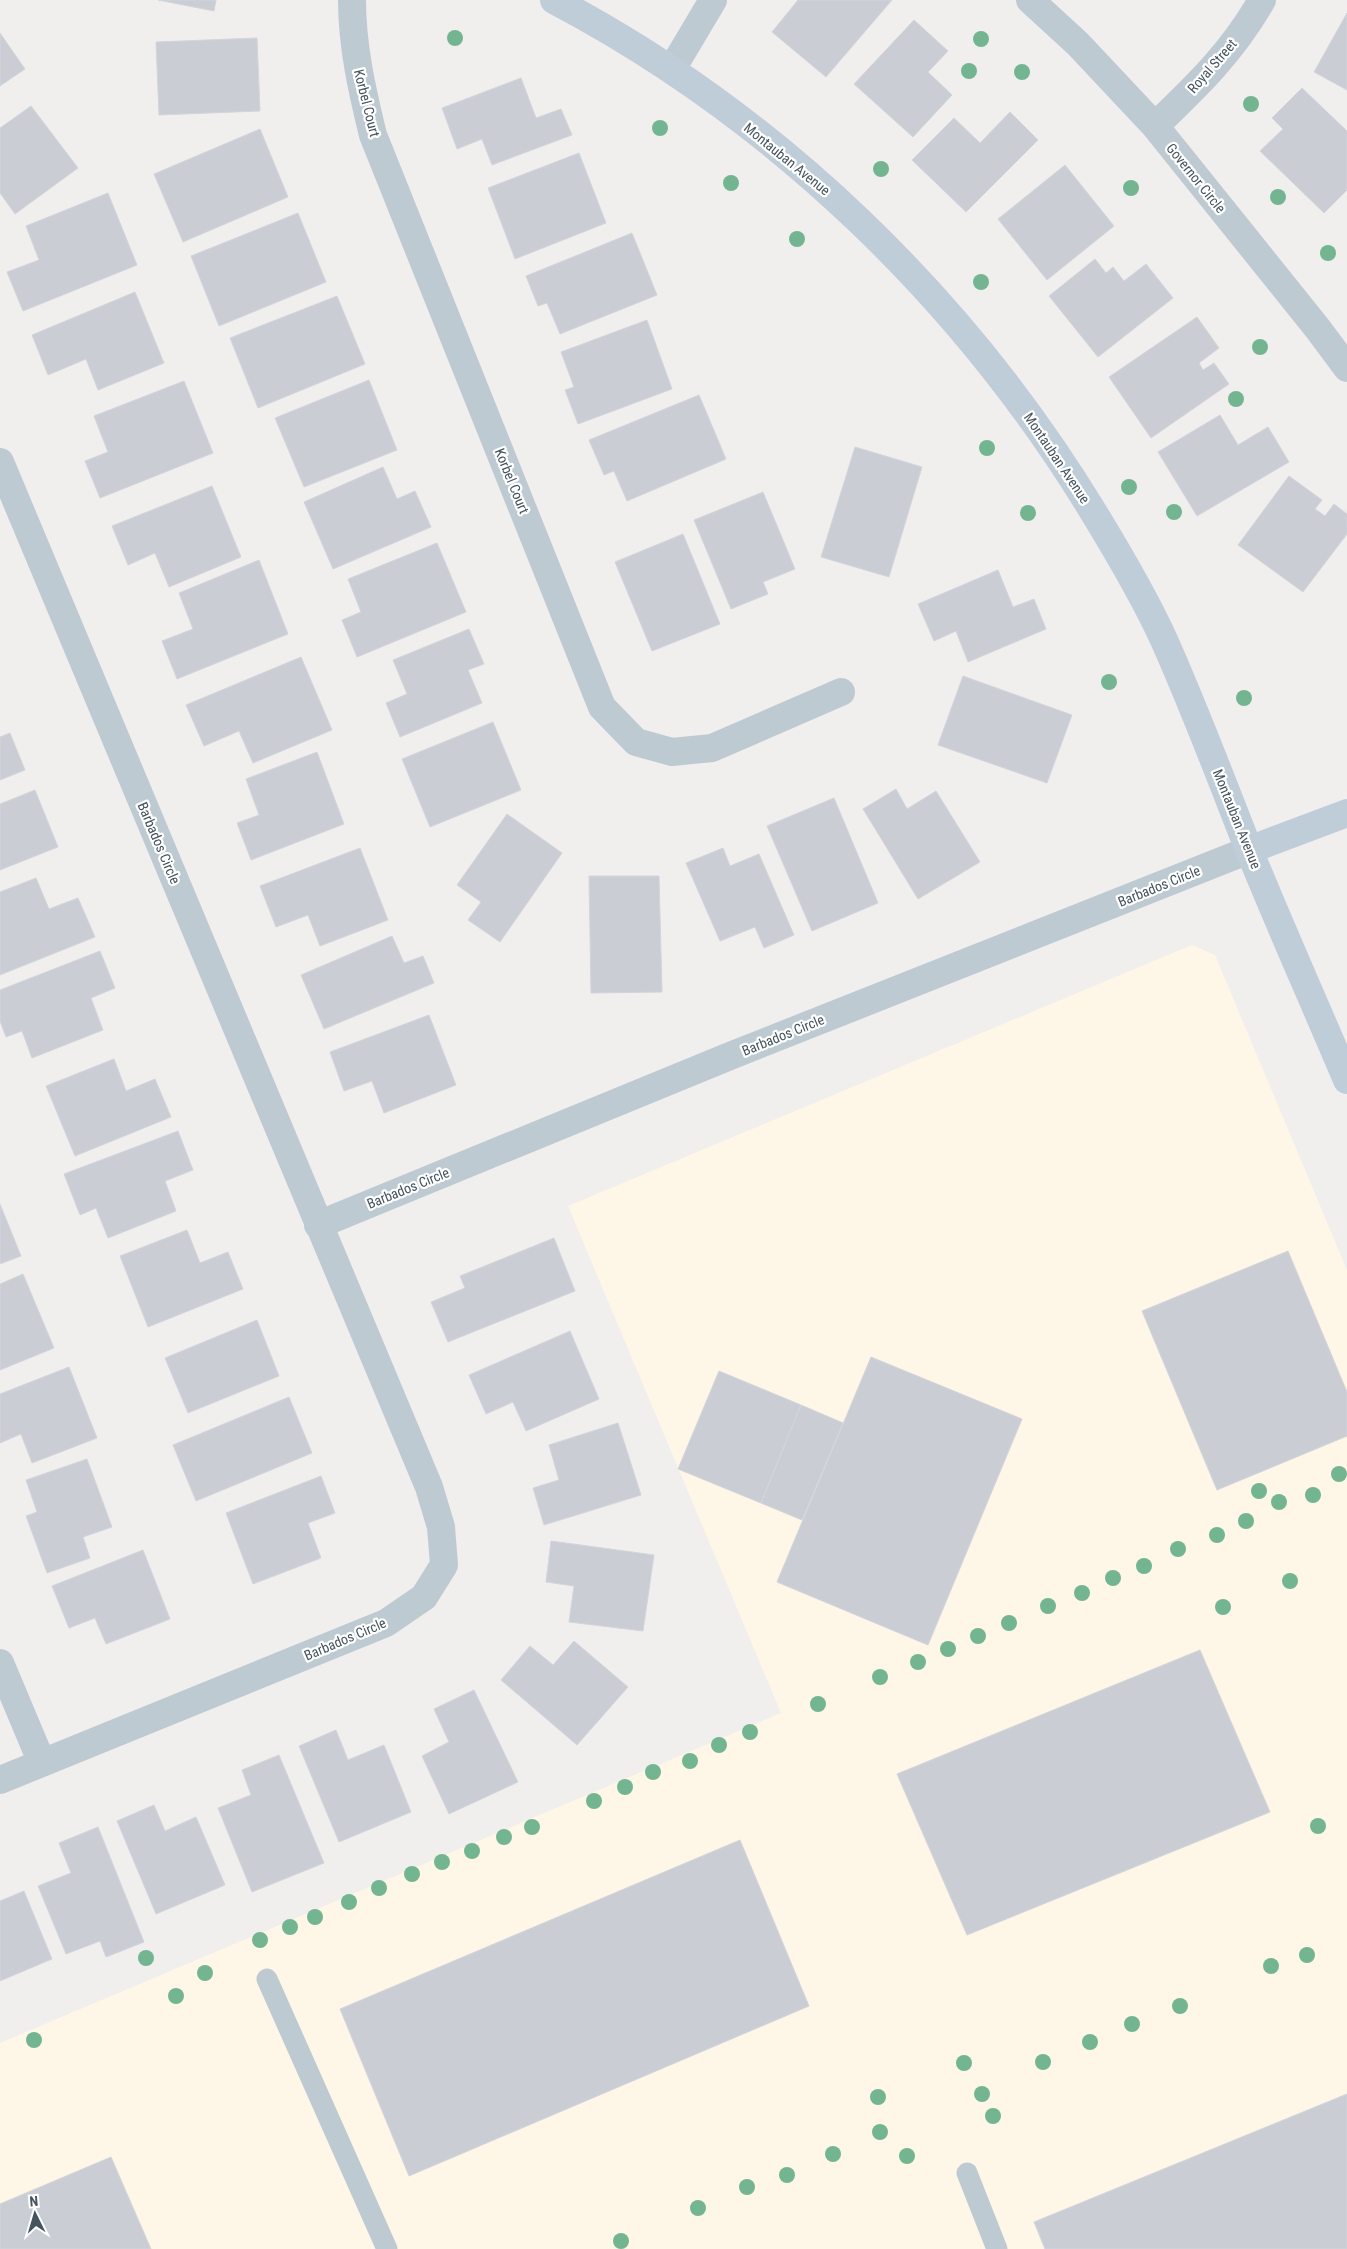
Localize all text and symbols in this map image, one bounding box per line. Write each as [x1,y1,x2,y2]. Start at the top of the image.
street label: Royal Street [1184,36,1240,96]
street label: Korbel Court [351,68,383,138]
street label: Montauban Avenue [741,119,834,199]
street label: Governor Circle [1163,140,1229,216]
street label: Montauban Avenue [1021,410,1093,507]
street label: Korbel Court [492,446,532,516]
street label: Montauban Avenue [1210,767,1264,871]
street label: Barbados Circle [135,800,184,887]
street label: Barbados Circle [1116,862,1203,910]
street label: Barbados Circle [740,1011,827,1059]
street label: Barbados Circle [365,1164,452,1212]
street label: Barbados Circle [302,1614,389,1663]
north arrow [10,2189,60,2239]
text: N [29,2193,39,2209]

